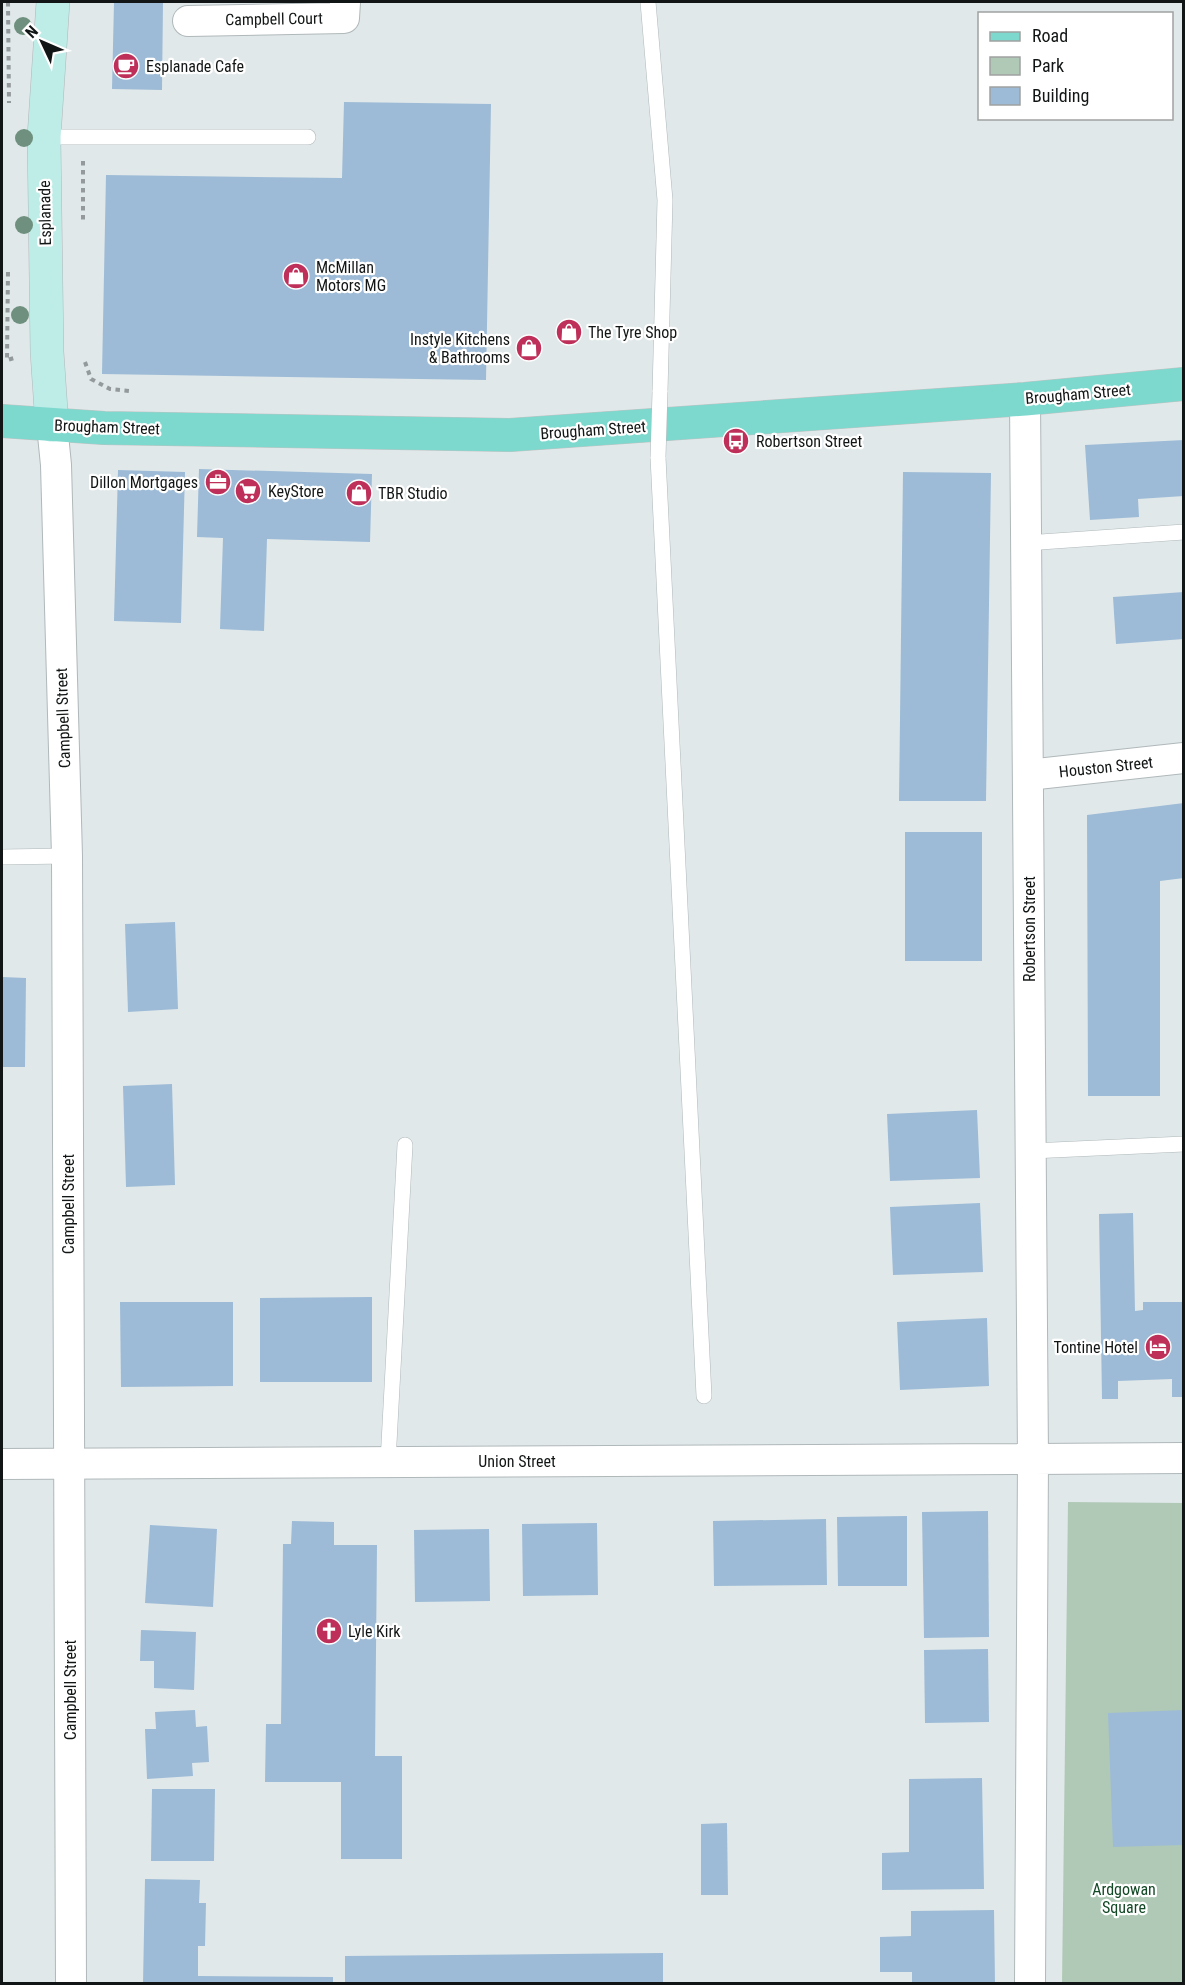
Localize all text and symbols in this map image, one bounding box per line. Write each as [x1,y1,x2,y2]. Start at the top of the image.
street label: Campbell Court [225,9,323,29]
north arrow [12,12,72,72]
legend [978,12,1173,120]
text: N [21,22,42,42]
text: Road [1032,25,1068,46]
cafe icon: Esplanade Cafe [111,51,141,81]
text: Park [1032,55,1064,76]
place label: Esplanade Cafe [146,57,244,76]
text: Building [1032,85,1089,106]
street label: Esplanade [35,180,55,246]
place label: McMillan Motors MG [316,258,386,295]
shop icon: McMillan Motors MG [281,261,311,291]
shop icon: The Tyre Shop [554,317,584,347]
place label: The Tyre Shop [588,323,677,342]
place label: Instyle Kitchens & Bathrooms [410,330,510,367]
shop icon: Instyle Kitchens & Bathrooms [514,333,544,363]
street label: Brougham Street [1025,380,1132,408]
street label: Brougham Street [54,416,160,438]
street label: Brougham Street [540,417,647,443]
bus stop icon: Robertson Street [721,426,751,456]
place label: Robertson Street [756,432,862,451]
office icon: Dillon Mortgages [203,467,233,497]
place label: Dillon Mortgages [90,473,198,492]
supermarket icon: KeyStore [233,476,263,506]
shop icon: TBR Studio [344,478,374,508]
place label: KeyStore [268,482,324,501]
place label: TBR Studio [378,484,448,503]
street label: Campbell Street [52,667,74,769]
street label: Houston Street [1058,753,1154,781]
street label: Robertson Street [1020,876,1039,982]
street label: Campbell Street [59,1153,78,1254]
hotel icon: Tontine Hotel [1143,1332,1173,1362]
place label: Tontine Hotel [1053,1338,1138,1357]
street label: Union Street [478,1452,556,1471]
church icon: Lyle Kirk [314,1616,344,1646]
place label: Lyle Kirk [348,1622,401,1641]
street label: Campbell Street [61,1639,80,1740]
park label: Ardgowan Square [1092,1880,1156,1917]

